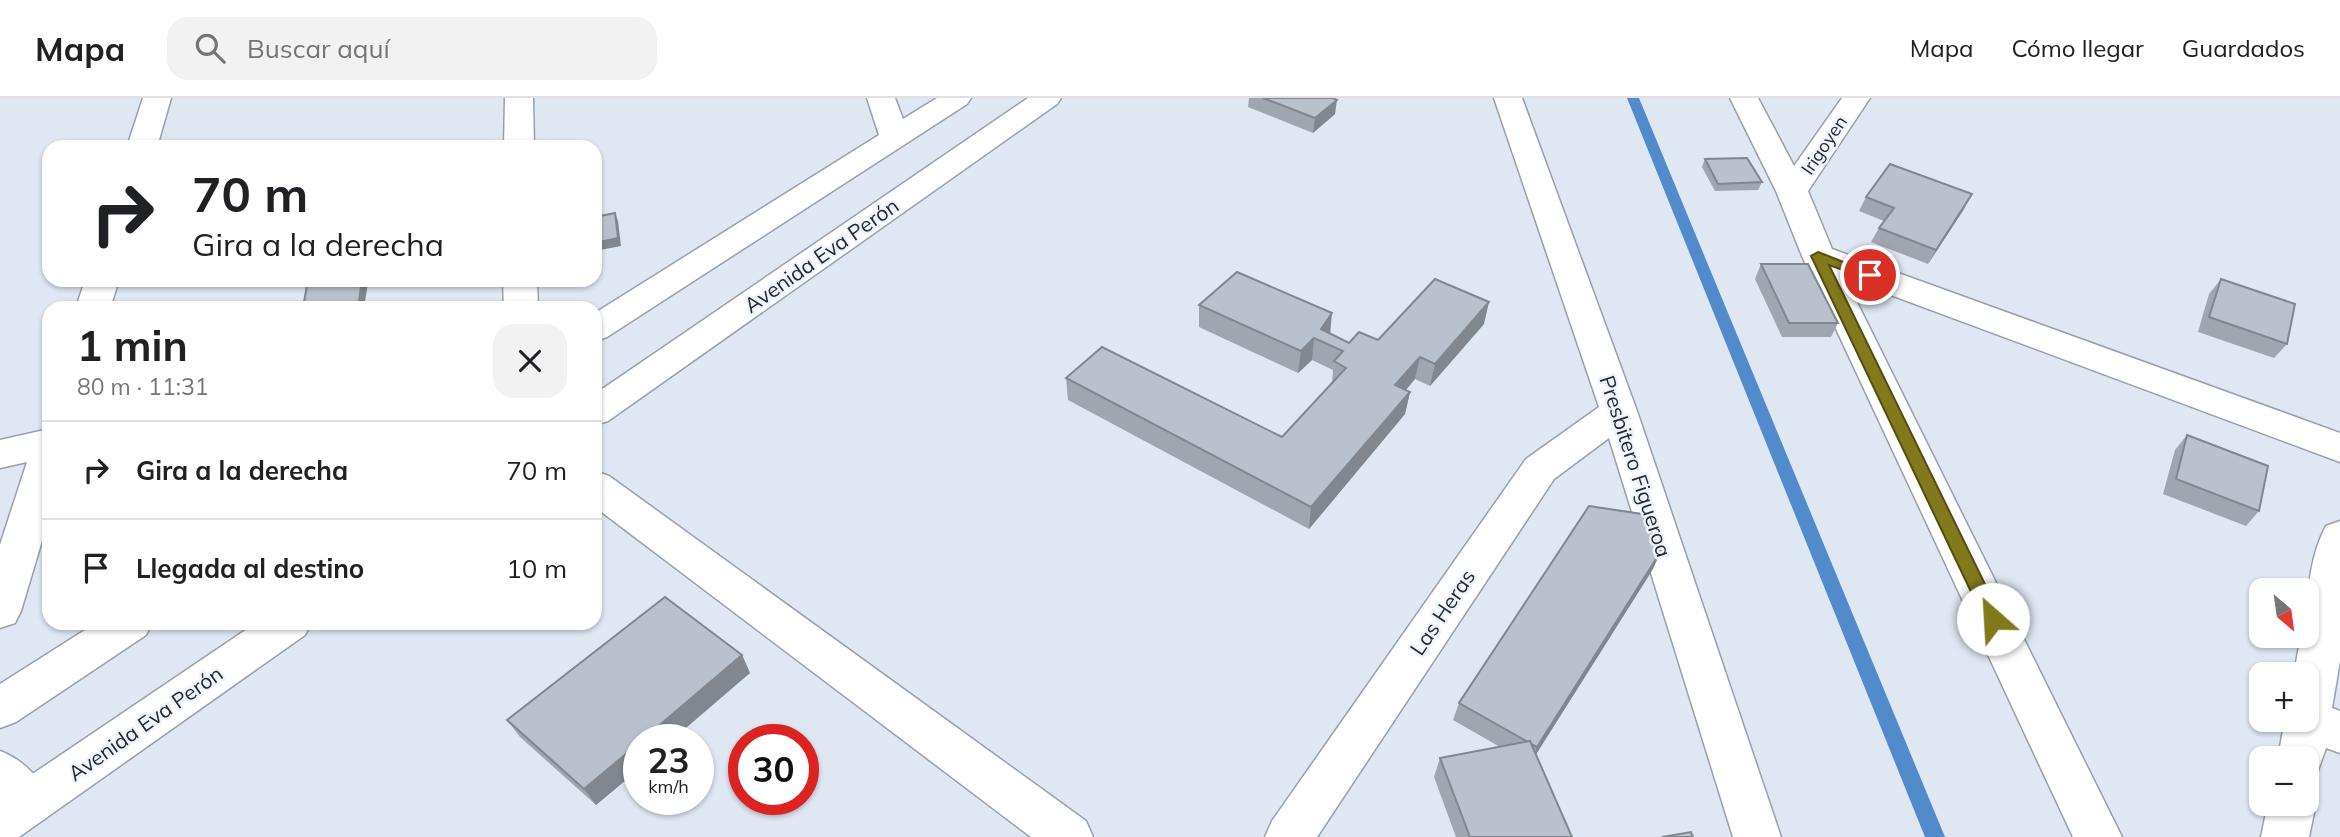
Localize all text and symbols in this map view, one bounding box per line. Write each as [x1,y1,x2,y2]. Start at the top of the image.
search box [167,17,657,80]
text: Mapa [35,28,125,69]
icon: search [191,29,229,67]
text: Buscar aquí [247,32,390,65]
text: Mapa [1910,33,1973,63]
text: Cómo llegar [2011,33,2144,63]
text: Guardados [2182,33,2305,63]
street label: Irigoyen [1796,111,1852,179]
text: 70 m [192,163,308,224]
icon: right [77,168,168,259]
street label: Avenida Eva Perón [739,192,903,318]
text: Gira a la derecha [192,224,444,264]
pin [1840,245,1900,305]
icon: arrive [1851,256,1889,294]
text: 1 min [77,319,188,372]
button: close [493,324,567,398]
text: 80 m · 11:31 [77,372,209,401]
street label: Presbitero Figueroa [1594,372,1678,560]
icon: right [77,451,115,489]
text: Gira a la derecha [136,454,348,487]
text: 70 m [506,454,567,487]
icon: arrive [77,549,115,587]
text: Llegada al destino [136,552,364,585]
text: 10 m [506,552,567,585]
street label: Las Heras [1404,564,1480,660]
north arrow [2249,578,2319,648]
map controls [2249,578,2319,816]
position arrow [1956,582,2030,656]
street label: Avenida Eva Perón [63,660,227,786]
button: + [2249,662,2319,732]
speed limit sign: 30 [728,724,819,815]
text: 23 [647,738,690,782]
button: − [2249,746,2319,816]
text: km/h [648,775,689,798]

